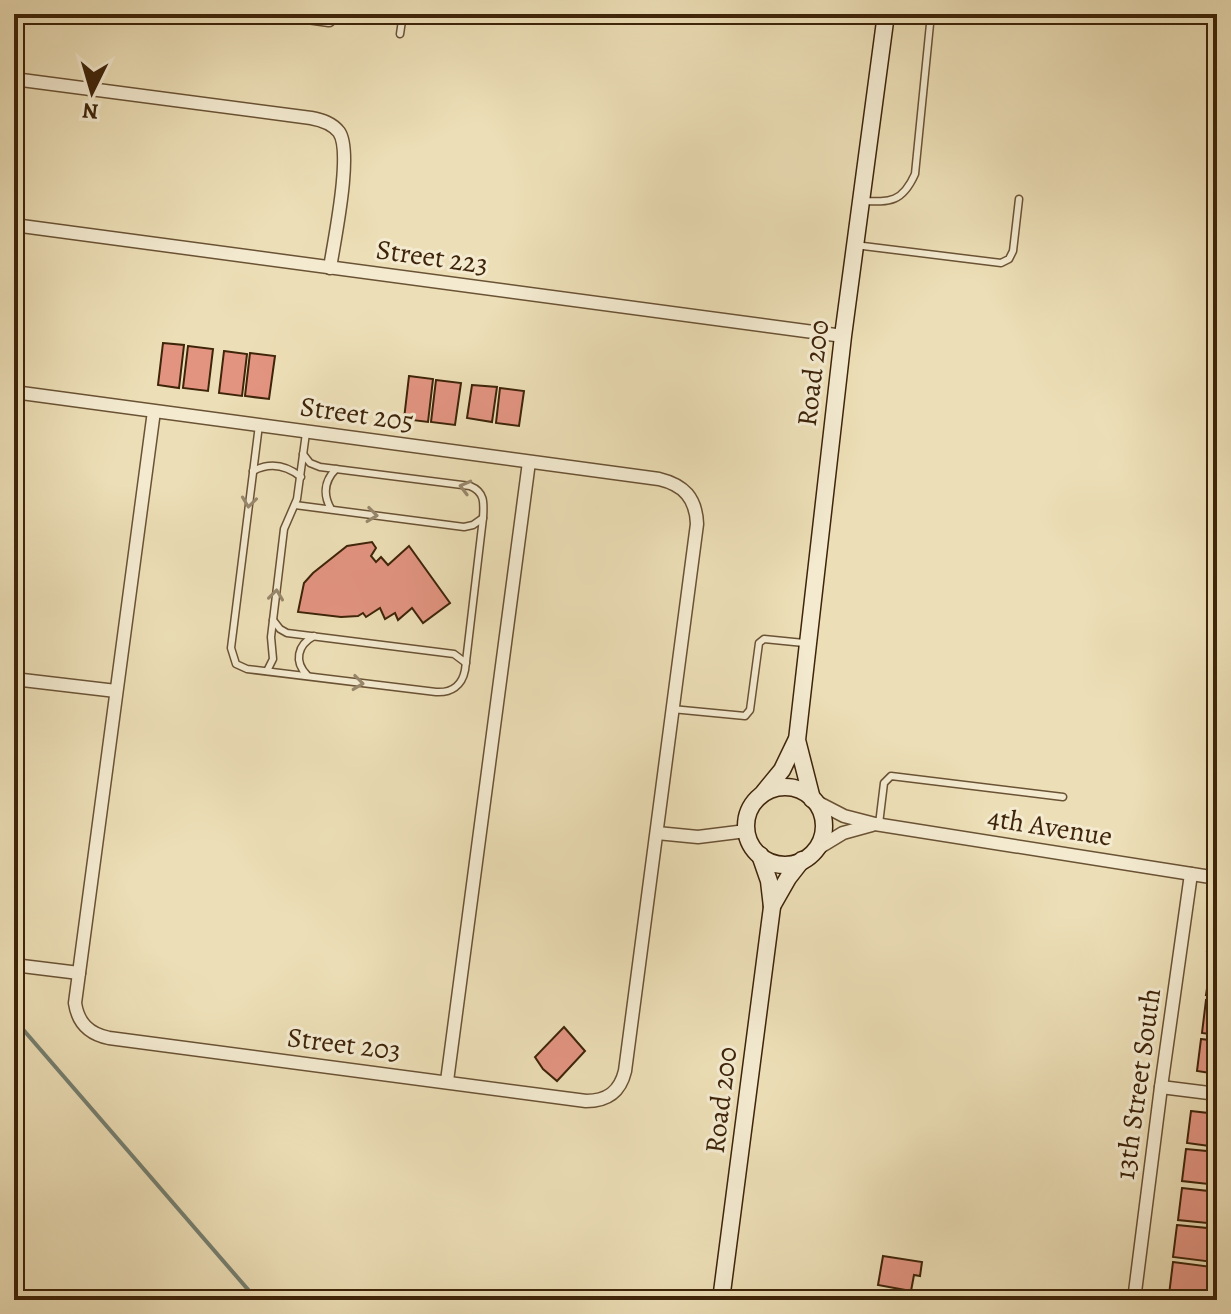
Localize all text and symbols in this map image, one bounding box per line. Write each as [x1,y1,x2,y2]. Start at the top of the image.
north arrow [52,52,132,132]
text: N [81,95,100,127]
street label: Street 223 [374,230,490,284]
street label: Road 200 [788,318,838,428]
street label: Street 205 [298,387,416,441]
one-way arrow [459,480,472,497]
one-way arrow [241,496,258,509]
one-way arrow [365,506,379,523]
one-way arrow [267,588,284,602]
one-way arrow [351,674,365,691]
street label: 4th Avenue [985,798,1115,856]
street label: 13th Street South [1106,986,1170,1182]
street label: Street 203 [285,1018,403,1070]
street label: Road 200 [696,1045,746,1155]

